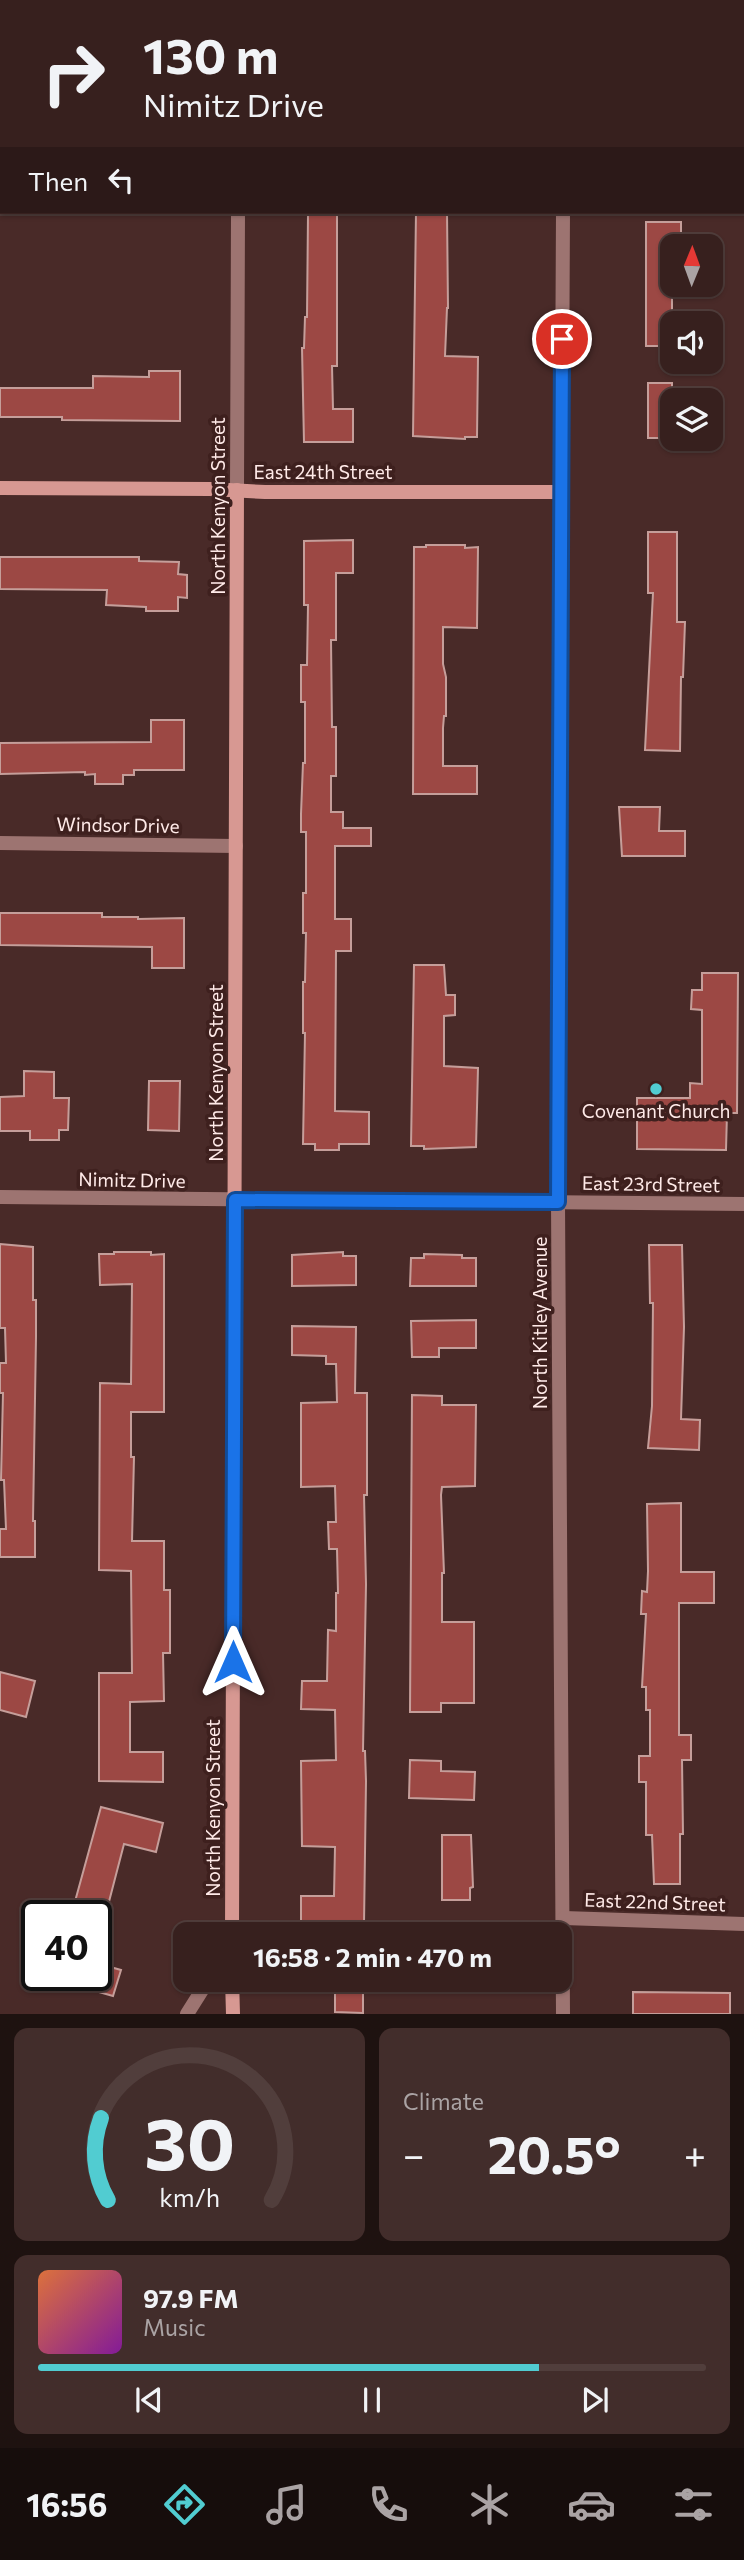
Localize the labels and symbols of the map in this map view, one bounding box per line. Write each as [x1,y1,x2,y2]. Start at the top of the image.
north arrow [660,234,723,298]
pin [532,309,592,369]
street label: North Kenyon Street [206,417,229,595]
street label: East 24th Street [254,460,393,483]
street label: Windsor Drive [56,812,180,837]
street label: North Kenyon Street [204,984,227,1162]
marker: Covenant Church [648,1081,664,1097]
place label: Covenant Church [582,1099,730,1122]
street label: Nimitz Drive [78,1167,186,1192]
street label: East 23rd Street [582,1171,721,1196]
street label: North Kitley Avenue [528,1237,551,1409]
position arrow [196,1625,270,1699]
street label: North Kenyon Street [201,1719,224,1897]
street label: East 22nd Street [584,1888,726,1915]
speed limit sign: 40 [21,1900,112,1991]

